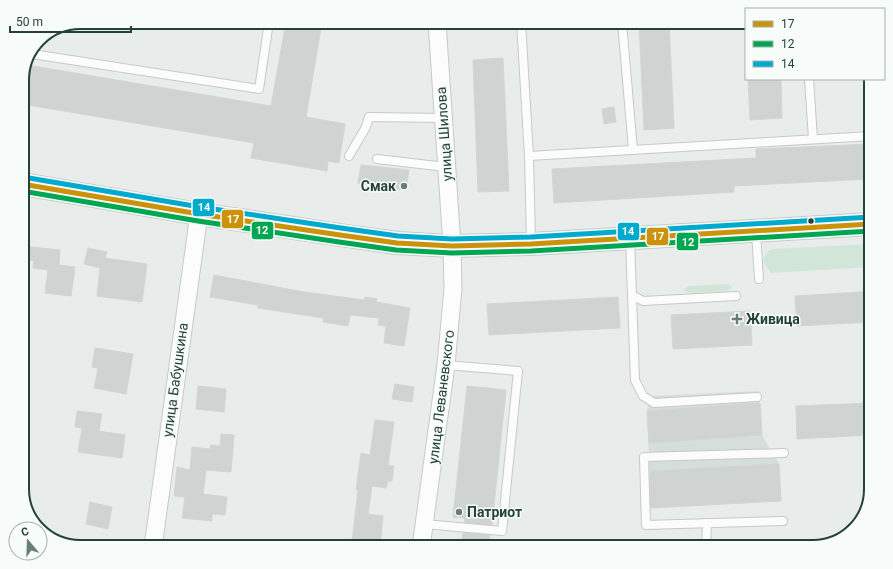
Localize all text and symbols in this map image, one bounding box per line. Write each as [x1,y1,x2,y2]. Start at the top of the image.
scale bar [10,8,131,34]
legend [745,8,885,80]
text: 50 m [16,15,43,29]
text: 17 [781,17,795,31]
text: 12 [781,37,795,51]
text: 14 [781,57,795,71]
street label: улица Шилова [433,86,455,182]
place label: Смак [361,178,396,194]
marker: Смак [399,181,409,191]
line badge: 14 [192,198,215,217]
text: 14 [198,201,211,214]
line badge: 17 [221,209,244,229]
text: 17 [227,213,239,226]
unlabelled marker [806,216,816,226]
line badge: 12 [251,221,274,240]
line badge: 14 [617,222,640,241]
text: 12 [256,224,268,237]
text: 14 [622,225,635,238]
line badge: 17 [646,227,669,246]
text: 17 [652,230,664,243]
line badge: 12 [676,232,699,251]
text: 12 [682,236,694,249]
place label: Живица [746,311,800,327]
marker: Живица [731,313,743,325]
street label: улица Бабушкина [159,322,191,438]
street label: улица Леваневского [425,329,457,465]
place label: Патриот [467,504,522,520]
marker: Патриот [454,507,464,517]
north arrow [8,521,48,561]
text: С [19,525,30,539]

